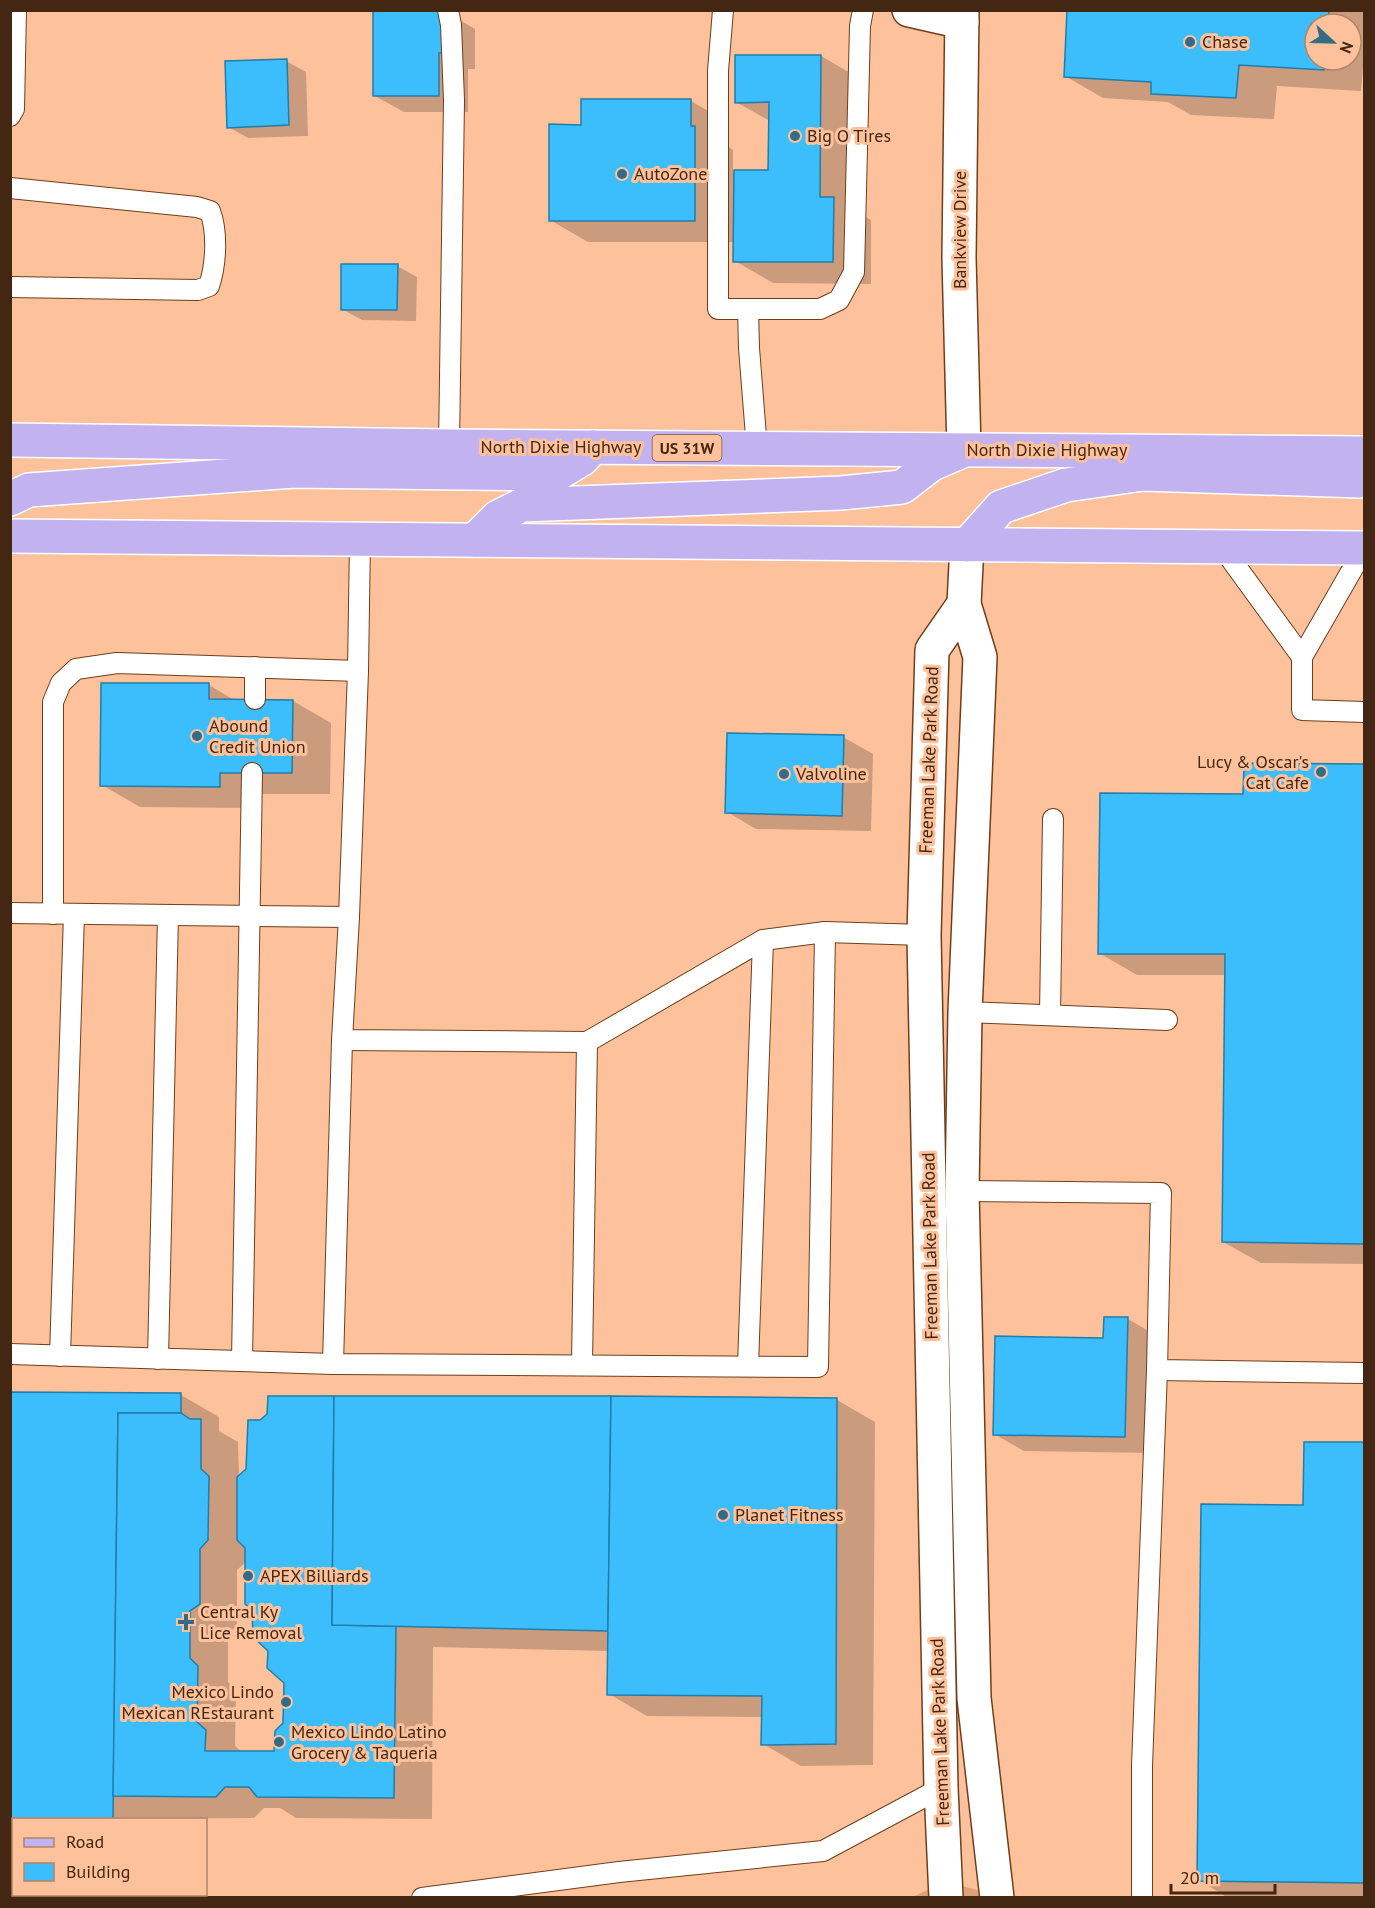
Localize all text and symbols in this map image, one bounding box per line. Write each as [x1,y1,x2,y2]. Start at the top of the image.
north arrow [1303,12,1363,72]
place label: Chase [1202,30,1248,53]
marker: Chase [1183,35,1197,49]
text: N [1336,39,1358,56]
place label: Big O Tires [807,124,891,147]
marker: Big O Tires [788,129,802,143]
place label: AutoZone [634,162,707,185]
marker: AutoZone [615,167,629,181]
street label: Bankview Drive [948,171,971,289]
street label: North Dixie Highway [481,435,642,458]
road number: US 31W [652,435,722,461]
street label: North Dixie Highway [967,438,1128,461]
street label: Freeman Lake Park Road [914,666,943,854]
place label: Abound Credit Union [209,714,306,758]
marker: Abound Credit Union [190,729,204,743]
place label: Lucy & Oscar's Cat Cafe [1197,750,1309,794]
place label: Valvoline [795,762,867,785]
marker: Lucy & Oscar's Cat Cafe [1314,765,1328,779]
marker: Valvoline [777,767,791,781]
street label: Freeman Lake Park Road [916,1152,943,1340]
place label: Planet Fitness [735,1503,844,1526]
marker: Planet Fitness [716,1508,730,1522]
place label: APEX Billiards [260,1564,369,1587]
marker: APEX Billiards [241,1569,255,1583]
place label: Central Ky Lice Removal [200,1600,302,1644]
marker: Central Ky Lice Removal [177,1613,195,1631]
street label: Freeman Lake Park Road [925,1638,954,1826]
place label: Mexico Lindo Mexican REstaurant [122,1680,274,1724]
marker: Mexico Lindo Mexican REstaurant [279,1695,293,1709]
place label: Mexico Lindo Latino Grocery & Taqueria [291,1720,447,1764]
marker: Mexico Lindo Latino Grocery & Taqueria [272,1735,286,1749]
legend [12,1818,207,1896]
text: Road [66,1830,104,1853]
scale bar [1171,1857,1274,1895]
text: Building [66,1860,130,1883]
text: 20 m [1180,1866,1219,1889]

